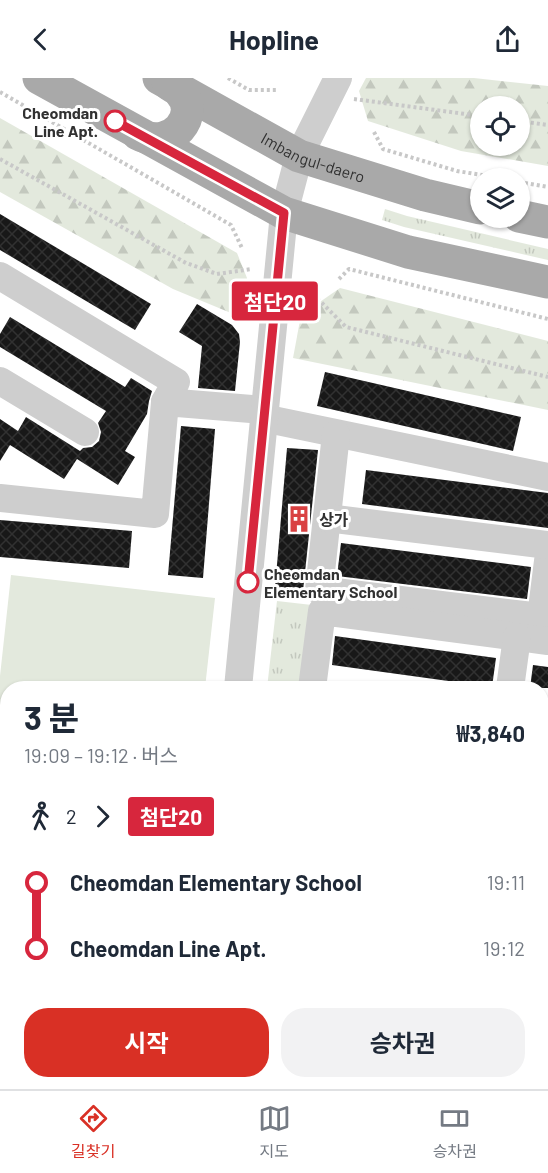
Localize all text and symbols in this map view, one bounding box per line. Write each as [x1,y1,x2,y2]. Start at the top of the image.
icon: back [24,23,57,56]
text: Hopline [229,23,319,55]
icon: share [491,23,524,56]
map controls [470,96,530,228]
button: locate [470,96,530,156]
place label: Cheomdan Line Apt. [22,103,98,140]
marker: Cheomdan Line Apt. [104,110,126,132]
street label: Imbangul-daero [258,128,367,185]
button: layers [470,168,530,228]
line badge: 첨단20 [233,282,317,320]
text: 첨단20 [244,289,306,314]
building icon: 상가 [284,504,314,534]
place label: 상가 [319,510,349,529]
place label: Cheomdan Elementary School [264,564,398,601]
marker: Cheomdan Elementary School [237,571,259,593]
text: 3 분 [24,697,79,737]
text: ₩3,840 [457,720,525,746]
text: 19:09 – 19:12 · 버스 [24,743,178,767]
icon: walk [24,800,57,833]
icon: forward [86,800,119,833]
text: 2 [66,804,77,828]
text: 첨단20 [140,804,202,829]
text: Cheomdan Elementary School [70,869,362,895]
text: 19:11 [487,870,525,894]
text: Cheomdan Line Apt. [70,935,267,961]
text: 19:12 [483,936,525,960]
button: 시작 [24,1008,269,1077]
button: 승차권 [281,1008,525,1077]
tab: 길찾기 [71,1102,115,1162]
tab: 지도 [258,1102,291,1162]
tab: 승차권 [433,1102,477,1162]

